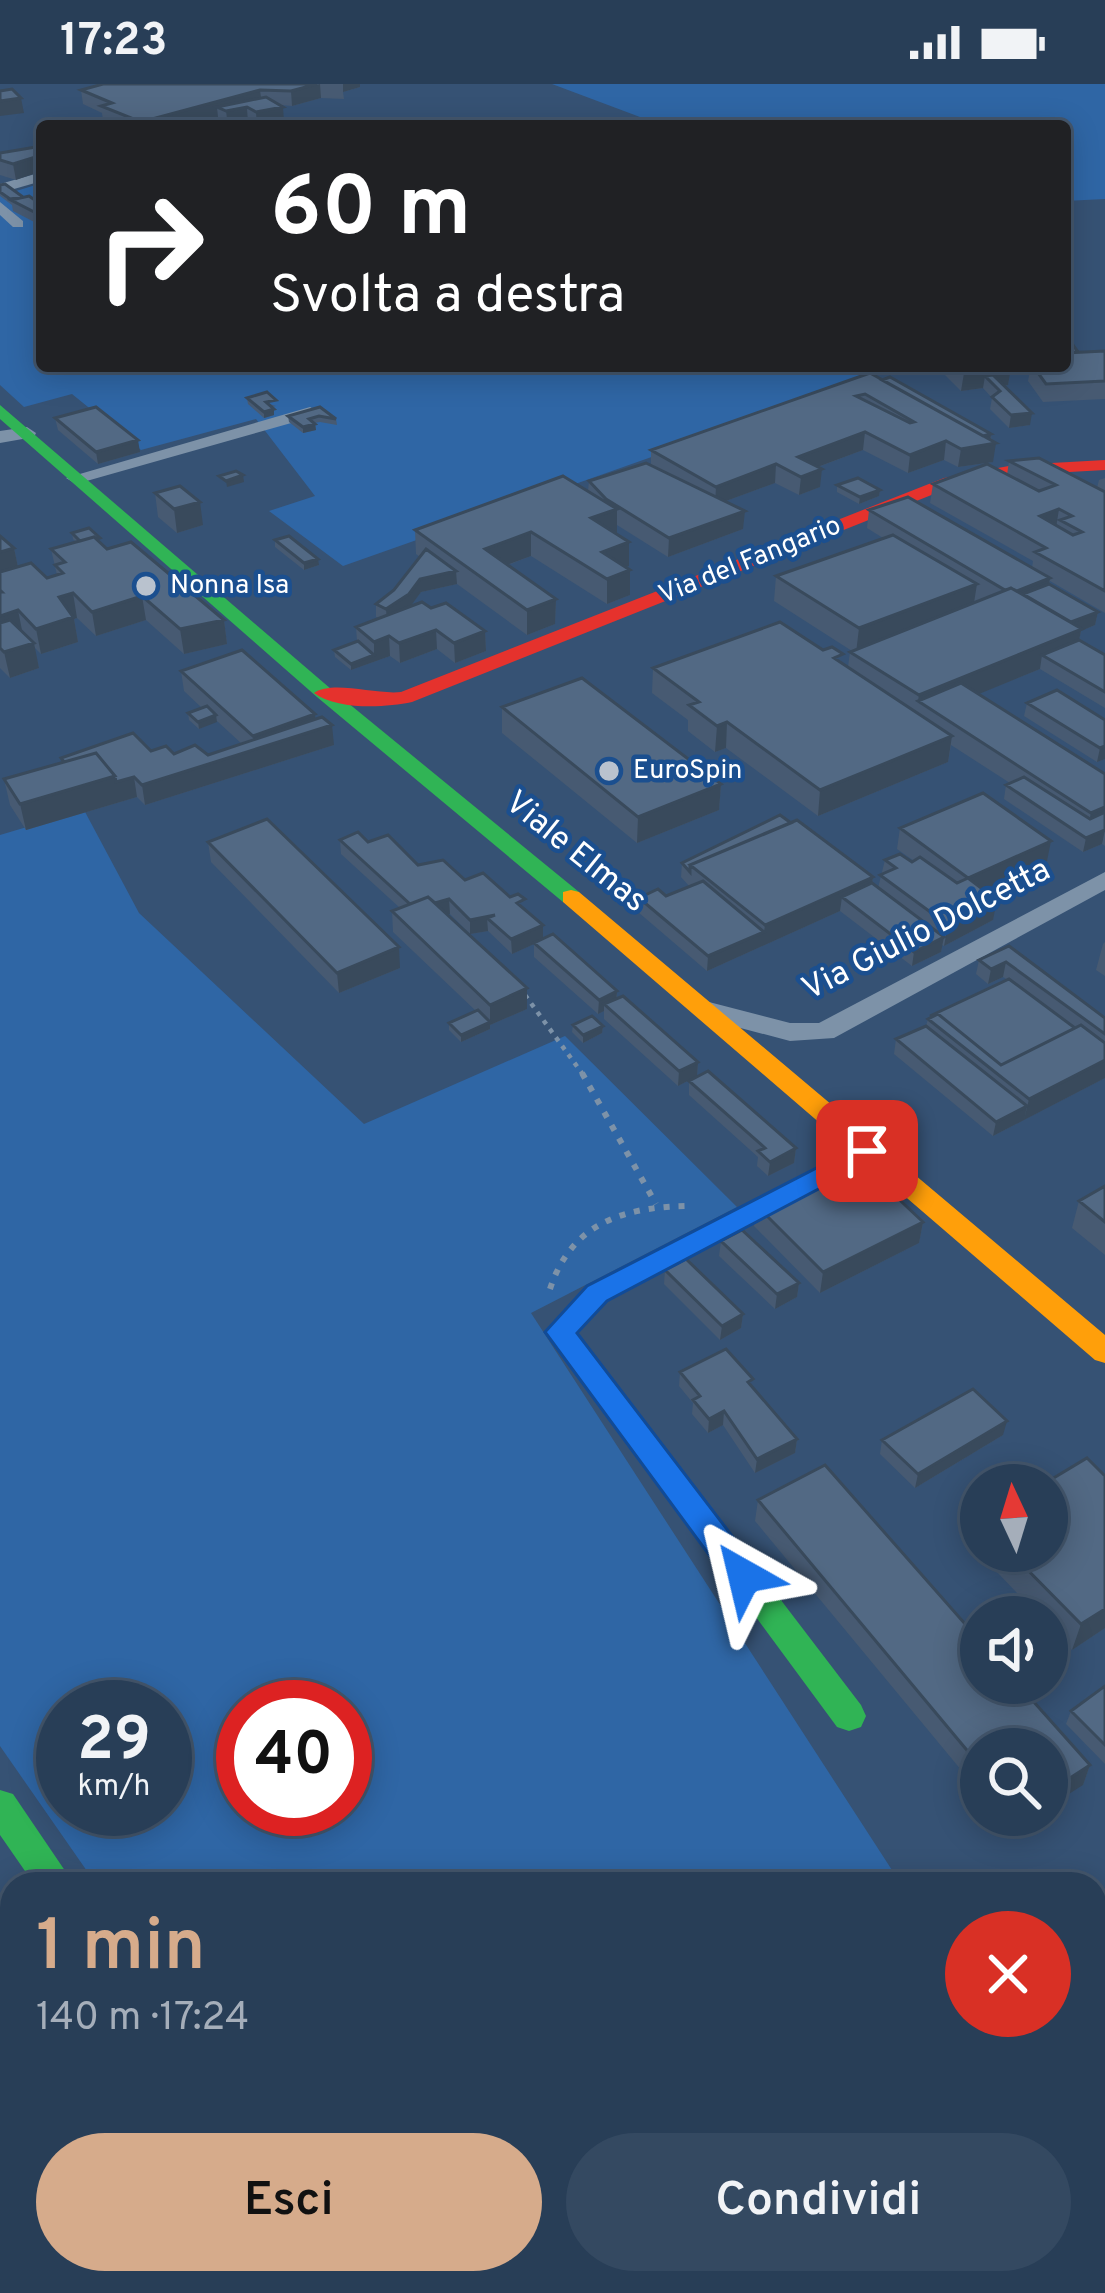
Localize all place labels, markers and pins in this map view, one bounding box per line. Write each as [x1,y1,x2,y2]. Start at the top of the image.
place label: Nonna Isa [170,569,289,603]
marker: Nonna Isa [133,573,159,599]
place label: EuroSpin [633,754,742,788]
marker: EuroSpin [596,758,622,784]
pin [816,1100,918,1202]

